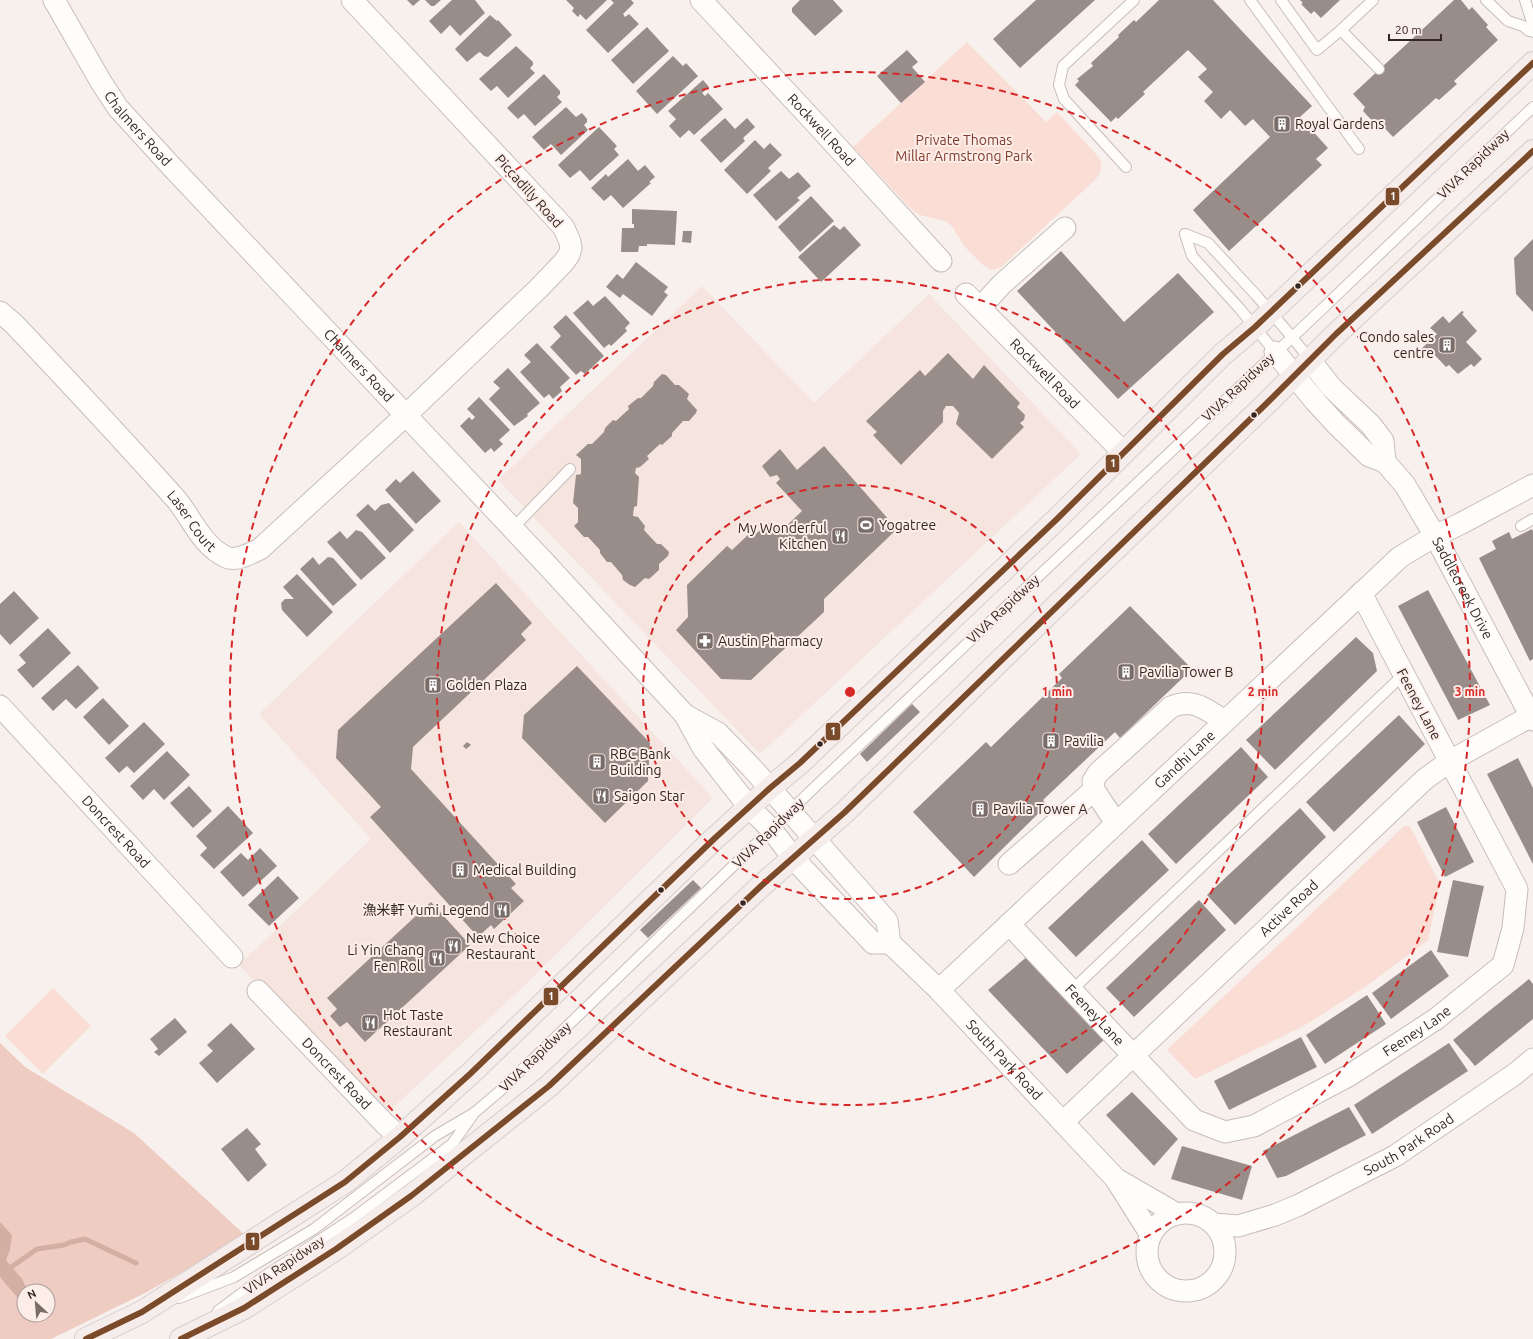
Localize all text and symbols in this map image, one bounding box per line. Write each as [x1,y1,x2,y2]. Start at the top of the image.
scale bar [1389,16,1441,42]
text: 20 m [1395,23,1422,36]
street label: Chalmers Road [101,88,175,169]
street label: Rockwell Road [784,91,858,169]
building icon: Royal Gardens [1272,114,1292,134]
place label: Royal Gardens [1295,116,1384,132]
street label: VIVA Rapidway [1434,126,1512,202]
park label: Private Thomas Millar Armstrong Park [895,132,1033,164]
street label: Piccadilly Road [492,151,566,231]
line badge: 1 [1385,187,1400,206]
text: 1 [1390,190,1396,202]
unlabelled marker [1293,281,1303,291]
street label: Chalmers Road [321,326,397,405]
place label: Condo sales centre [1359,329,1434,361]
street label: Rockwell Road [1007,335,1083,412]
building icon: Condo sales centre [1437,335,1457,355]
street label: VIVA Rapidway [1198,349,1278,425]
unlabelled marker [1249,410,1259,420]
line badge: 1 [1105,454,1120,473]
text: 1 [1110,457,1116,469]
street label: Laser Court [164,487,220,556]
sports icon: Yogatree [856,515,876,535]
place label: Yogatree [879,517,936,533]
place label: My Wonderful Kitchen [738,520,827,552]
restaurant icon: My Wonderful Kitchen [830,526,850,546]
street label: Saddlecreek Drive [1429,534,1496,642]
street label: VIVA Rapidway [963,571,1043,647]
pharmacy icon: Austin Pharmacy [695,631,715,651]
place label: Austin Pharmacy [718,633,823,649]
building icon: Pavilia Tower B [1116,662,1136,682]
place label: Pavilia Tower B [1139,664,1234,680]
street label: Feeney Lane [1393,666,1445,742]
building icon: Golden Plaza [423,675,443,695]
place label: Golden Plaza [446,677,527,693]
centre of rings [843,685,857,699]
text: 1 min [1042,685,1072,698]
text: 2 min [1248,685,1278,698]
text: 3 min [1455,685,1485,698]
line badge: 1 [825,722,841,741]
text: 1 [830,725,836,737]
street label: Gandhi Lane [1151,727,1218,792]
building icon: Pavilia [1041,731,1061,751]
place label: Pavilia [1064,733,1104,749]
unlabelled marker [815,739,825,749]
place label: RBC Bank Building [610,746,671,778]
building icon: RBC Bank Building [587,752,607,772]
restaurant icon: Saigon Star [591,786,611,806]
place label: Saigon Star [614,788,685,804]
street label: Doncrest Road [79,792,153,871]
street label: VIVA Rapidway [729,795,807,871]
building icon: Pavilia Tower A [970,799,990,819]
place label: Pavilia Tower A [993,801,1088,817]
building icon: Medical Building [450,860,470,880]
place label: Medical Building [473,862,577,878]
street label: Active Road [1256,877,1321,940]
unlabelled marker [656,885,666,895]
unlabelled marker [738,898,748,908]
restaurant icon: 漁米軒 Yumi Legend [492,900,512,920]
place label: 漁米軒 Yumi Legend [363,902,489,918]
place label: New Choice Restaurant [466,930,540,962]
restaurant icon: New Choice Restaurant [443,936,463,956]
place label: Li Yin Chang Fen Roll [347,942,424,974]
restaurant icon: Li Yin Chang Fen Roll [427,948,447,968]
street label: Feeney Lane [1062,981,1128,1049]
line badge: 1 [543,987,559,1006]
text: 1 [548,990,554,1002]
street label: Feeney Lane [1380,1002,1454,1060]
place label: Hot Taste Restaurant [383,1007,453,1039]
restaurant icon: Hot Taste Restaurant [360,1013,380,1033]
street label: South Park Road [963,1016,1046,1103]
street label: VIVA Rapidway [496,1019,574,1095]
street label: Doncrest Road [299,1034,375,1113]
street label: South Park Road [1361,1110,1457,1179]
street label: VIVA Rapidway [241,1232,327,1298]
line badge: 1 [245,1232,260,1251]
text: 1 [250,1235,256,1247]
north arrow [16,1283,56,1323]
text: N [25,1287,38,1301]

